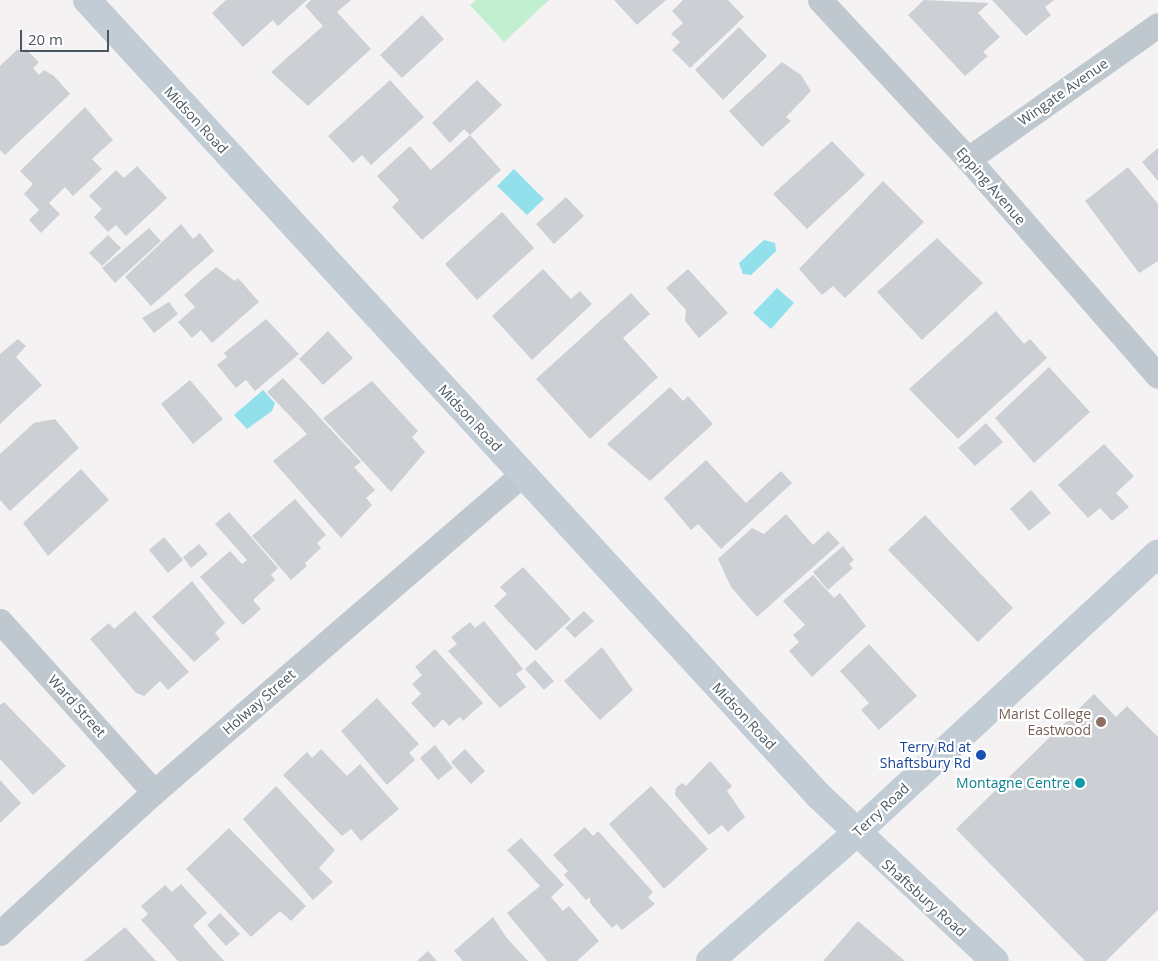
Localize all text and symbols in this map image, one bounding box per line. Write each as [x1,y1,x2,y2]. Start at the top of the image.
scale bar [22,20,111,52]
text: 20 m [28,29,63,49]
street label: Wingate Avenue [1015,55,1111,129]
street label: Midson Road [161,83,231,157]
street label: Epping Avenue [953,144,1029,228]
street label: Midson Road [435,381,505,455]
street label: Holway Street [219,666,299,738]
street label: Ward Street [45,671,109,741]
street label: Midson Road [709,679,779,753]
place label: Marist College Eastwood [998,706,1091,739]
marker: Marist College Eastwood [1095,716,1107,728]
place label: Terry Rd at Shaftsbury Rd [880,739,971,772]
marker: Terry Rd at Shaftsbury Rd [975,749,987,761]
place label: Montagne Centre [956,775,1070,791]
marker: Montagne Centre [1074,777,1086,789]
street label: Terry Road [849,780,913,840]
street label: Shaftsbury Road [878,856,970,940]

